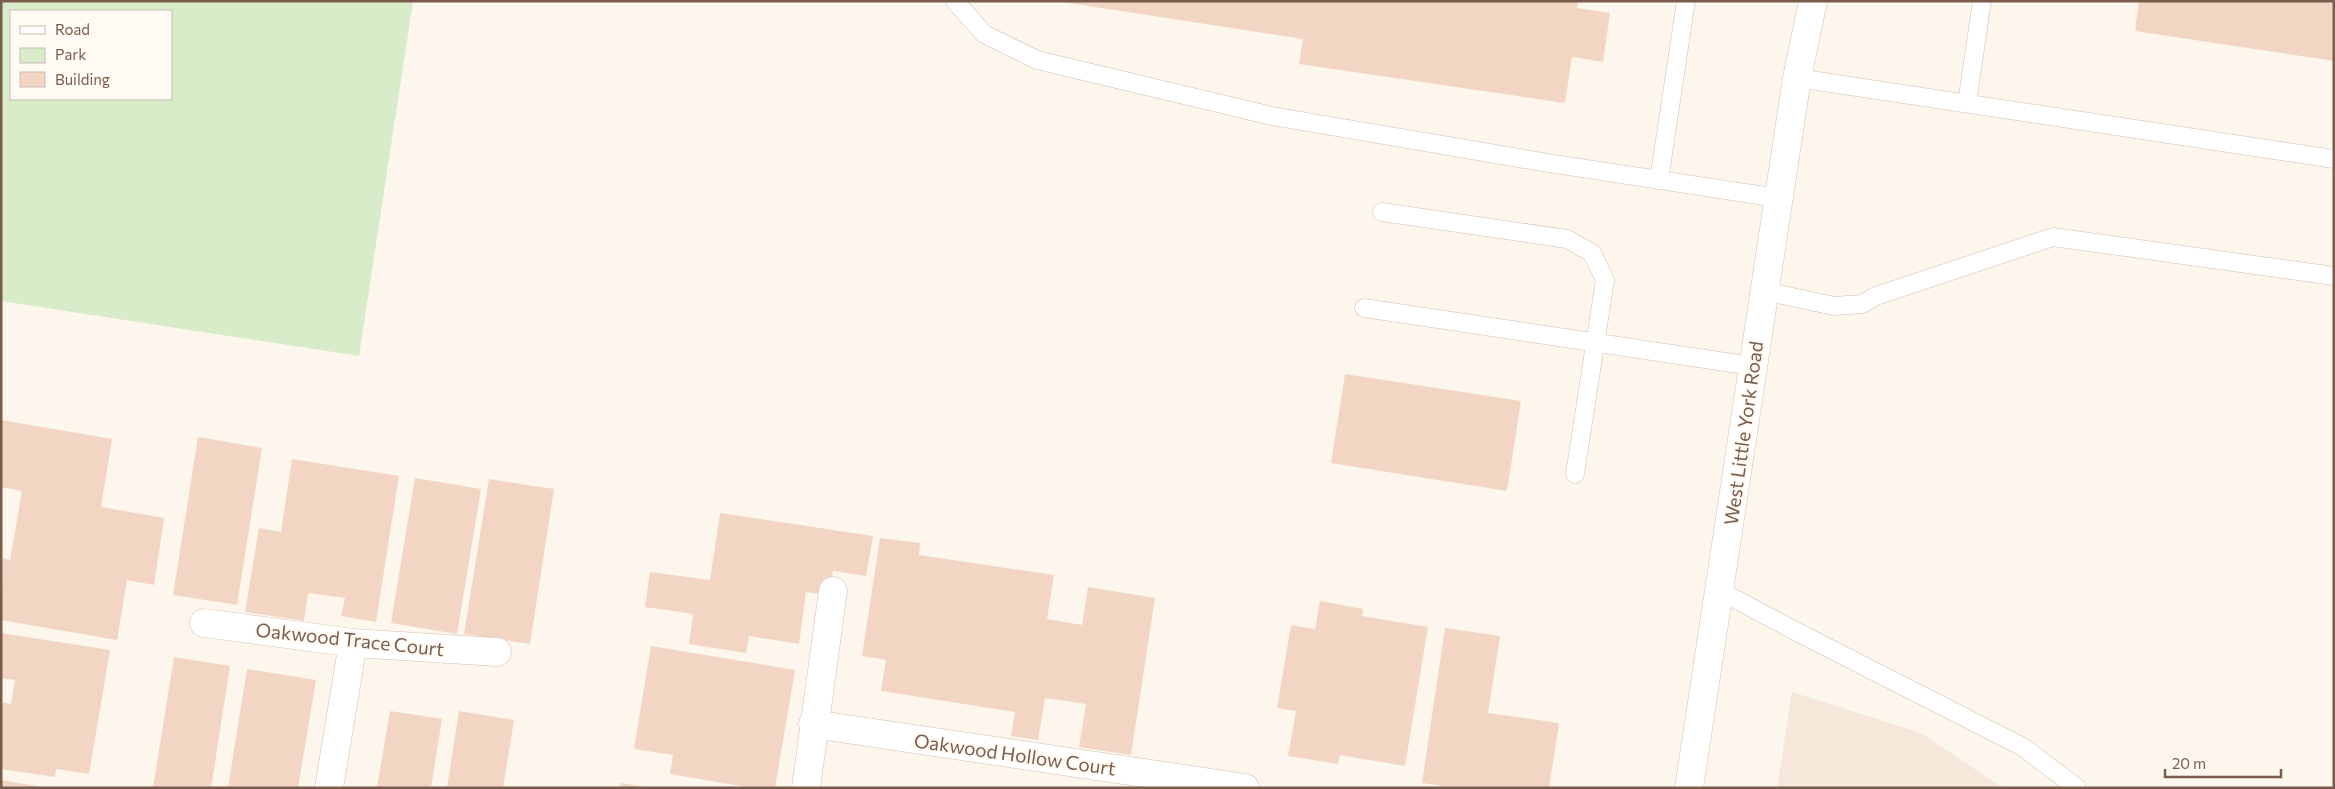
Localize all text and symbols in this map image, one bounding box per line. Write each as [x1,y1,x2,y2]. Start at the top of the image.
legend [10,10,172,100]
text: Road [55,20,90,38]
text: Park [55,45,86,63]
text: Building [55,70,110,88]
street label: West Little York Road [1719,339,1767,527]
street label: Oakwood Trace Court [255,618,446,660]
street label: Oakwood Hollow Court [913,728,1118,780]
scale bar [2165,746,2281,778]
text: 20 m [2172,754,2206,772]

